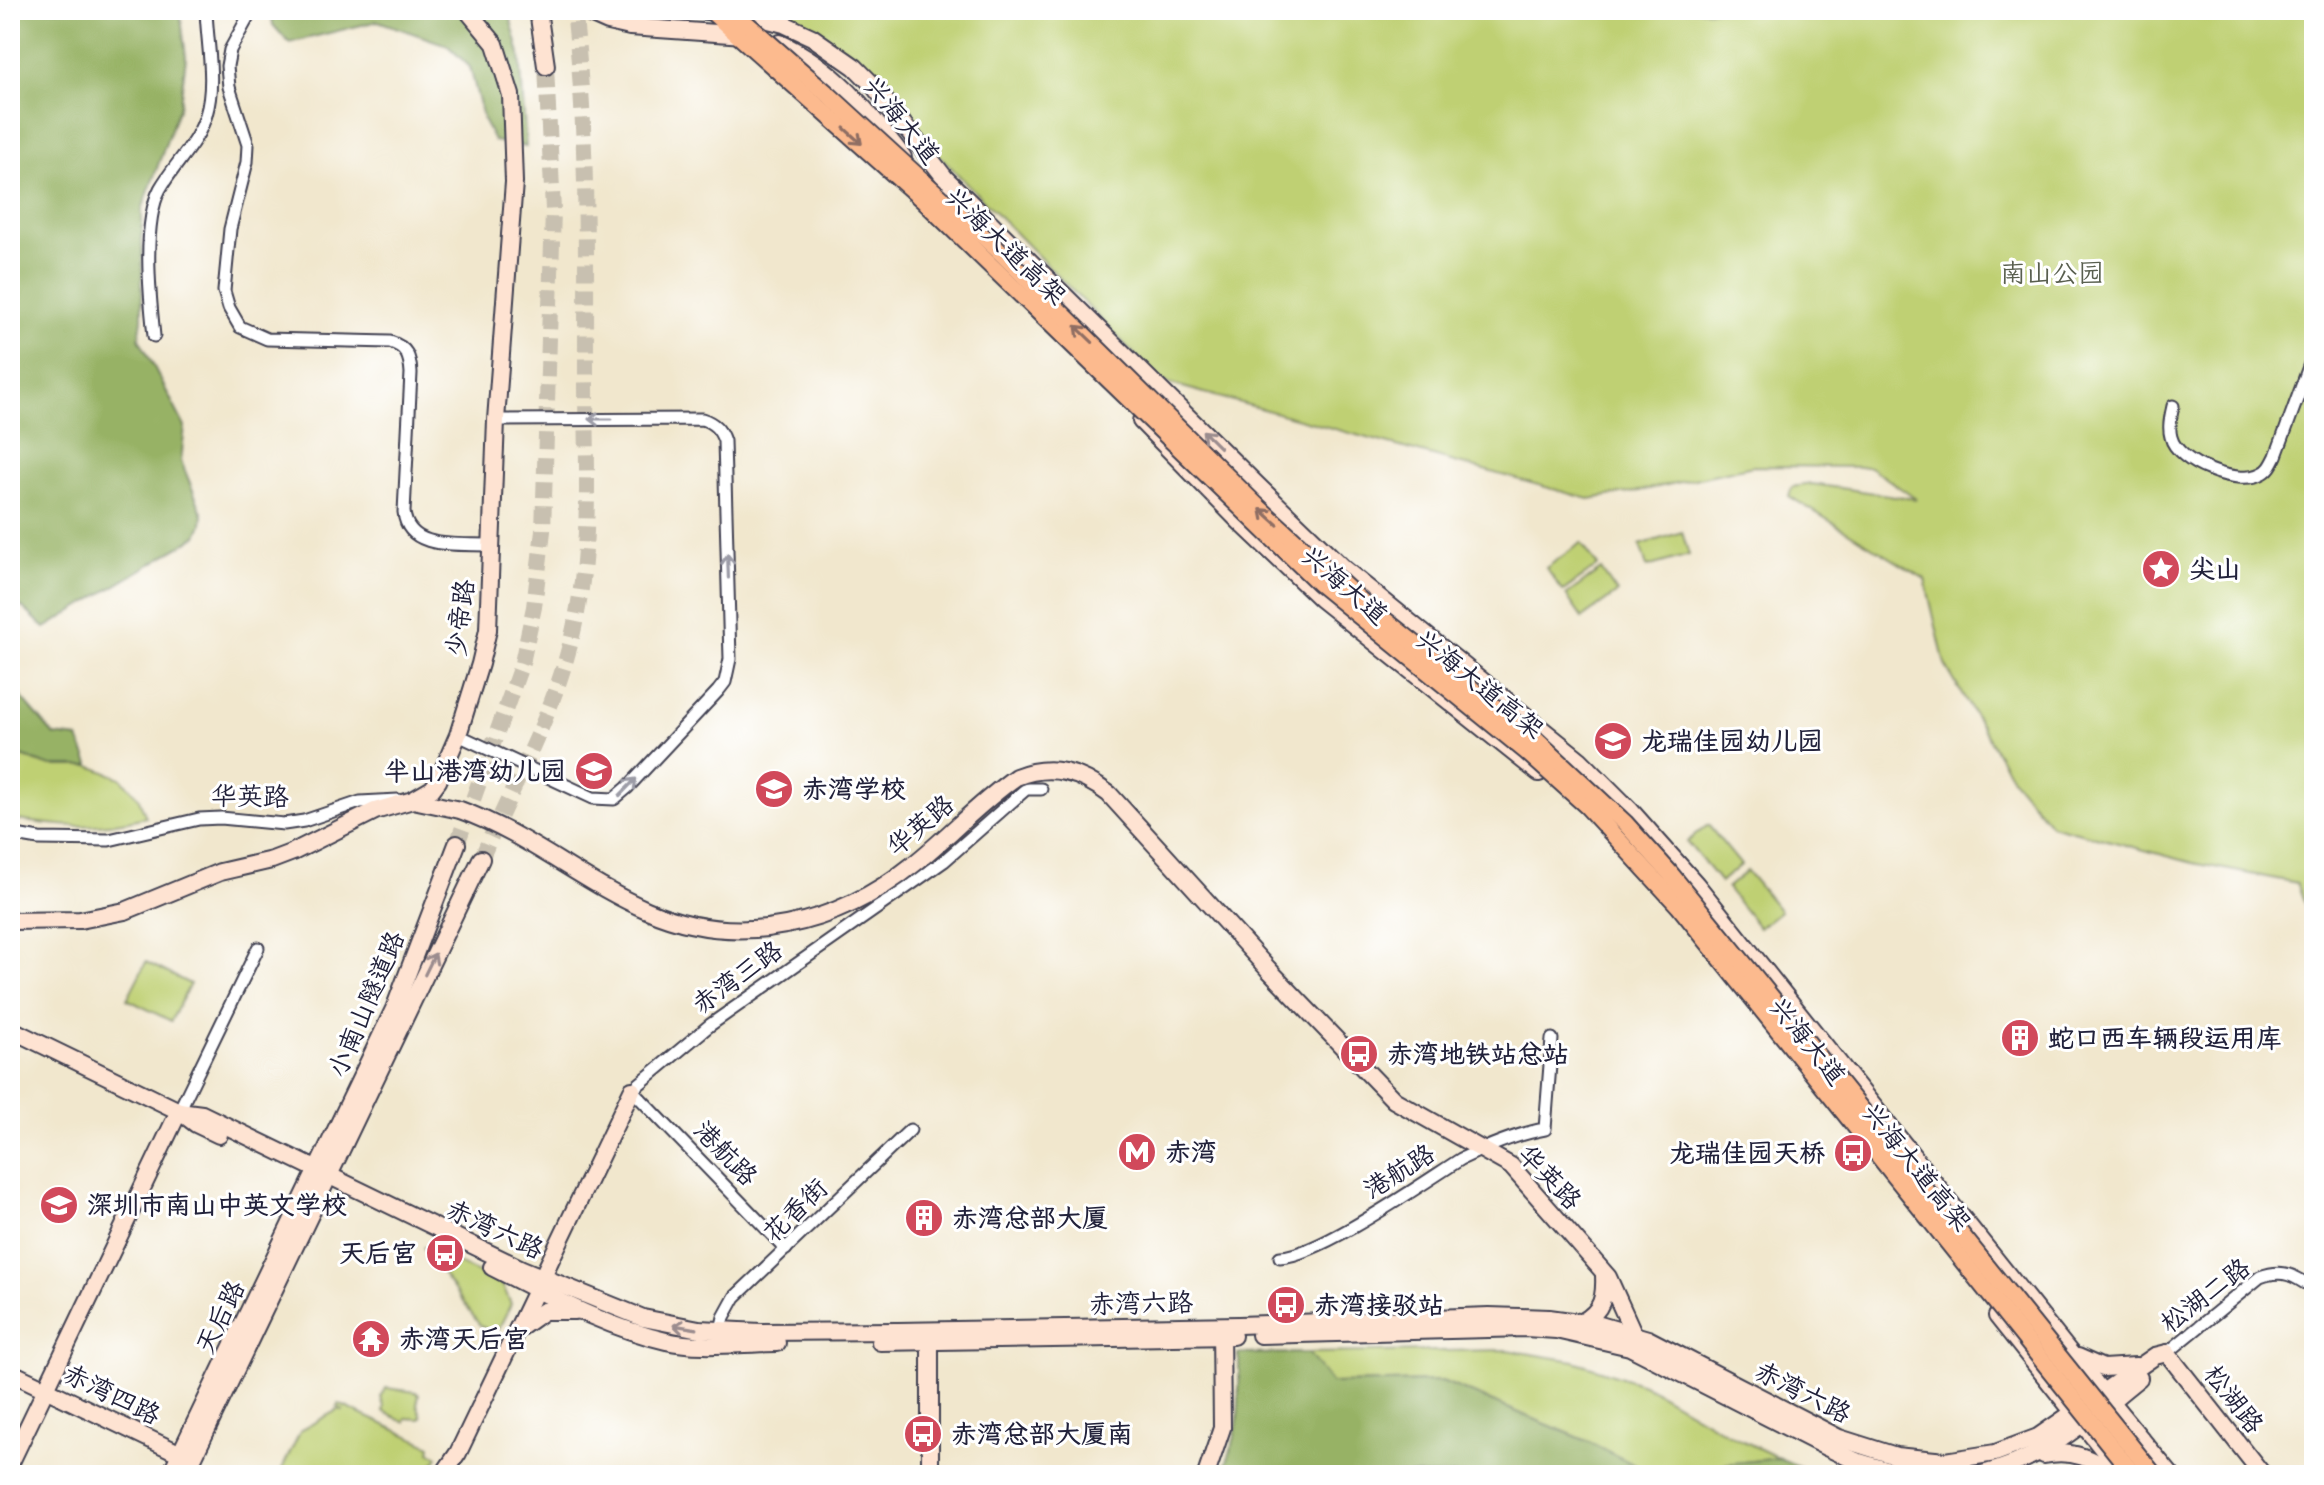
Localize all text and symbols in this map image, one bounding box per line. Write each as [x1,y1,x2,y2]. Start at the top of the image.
street label: 兴海大道 [855,70,946,172]
one-way arrow [843,126,863,145]
street label: 兴海大道高架 [937,181,1073,314]
park label: 南山公园 [2000,258,2104,292]
one-way arrow [1075,325,1094,344]
one-way arrow [587,411,614,427]
one-way arrow [1201,430,1221,449]
one-way arrow [1259,508,1279,526]
street label: 兴海大道 [1293,540,1394,633]
place icon: 尖山 [2140,548,2182,590]
one-way arrow [720,553,735,580]
place label: 尖山 [2189,554,2241,588]
street label: 少帝路 [440,577,484,659]
street label: 兴海大道高架 [1407,623,1550,748]
school or university icon: 龙瑞佳园幼儿园 [1592,720,1634,762]
place label: 龙瑞佳园幼儿园 [1641,726,1823,760]
school or university icon: 半山港湾幼儿园 [573,750,615,792]
place label: 半山港湾幼儿园 [384,756,566,790]
school or university icon: 赤湾学校 [753,768,795,810]
place label: 赤湾学校 [802,774,906,808]
one-way arrow [618,777,637,797]
street label: 华英路 [211,780,289,816]
street label: 华英路 [880,788,962,865]
street label: 小南山隧道路 [322,926,414,1083]
street label: 赤湾三路 [686,934,790,1023]
one-way arrow [423,952,438,976]
street label: 兴海大道 [1761,991,1852,1093]
building icon: 蛇口西车辆段运用库 [1999,1017,2041,1059]
place label: 蛇口西车辆段运用库 [2048,1023,2282,1057]
bus stop icon: 赤湾地铁站总站 [1338,1033,1380,1075]
place label: 赤湾地铁站总站 [1387,1039,1569,1073]
street label: 兴海大道高架 [1853,1097,1978,1240]
street label: 港航路 [685,1115,764,1194]
metro station icon: 赤湾 [1116,1131,1158,1173]
bus stop icon: 龙瑞佳园天桥 [1832,1132,1874,1174]
place label: 赤湾 [1165,1137,1217,1171]
street label: 港航路 [1358,1138,1442,1208]
place label: 龙瑞佳园天桥 [1669,1138,1825,1172]
street label: 华英路 [1509,1139,1588,1218]
street label: 花香街 [757,1172,836,1251]
school or university icon: 深圳市南山中英文学校 [38,1184,80,1226]
place label: 深圳市南山中英文学校 [87,1190,347,1224]
street label: 赤湾六路 [440,1193,548,1268]
building icon: 赤湾总部大厦 [903,1197,945,1239]
place label: 赤湾总部大厦 [952,1203,1108,1237]
bus stop icon: 天后宫 [424,1232,466,1274]
place label: 天后宫 [339,1238,417,1272]
street label: 松湖二路 [2154,1252,2258,1341]
street label: 天后路 [189,1275,254,1360]
bus stop icon: 赤湾接驳站 [1265,1284,1307,1326]
street label: 赤湾六路 [1089,1287,1193,1323]
place label: 赤湾接驳站 [1314,1290,1444,1324]
temple icon: 赤湾天后宫 [350,1318,392,1360]
one-way arrow [672,1319,698,1334]
place label: 赤湾天后宫 [399,1324,529,1358]
street label: 赤湾六路 [1748,1355,1856,1433]
street label: 赤湾四路 [57,1358,165,1434]
street label: 松湖路 [2195,1359,2270,1441]
bus stop icon: 赤湾总部大厦南 [902,1413,944,1455]
place label: 赤湾总部大厦南 [951,1419,1133,1453]

